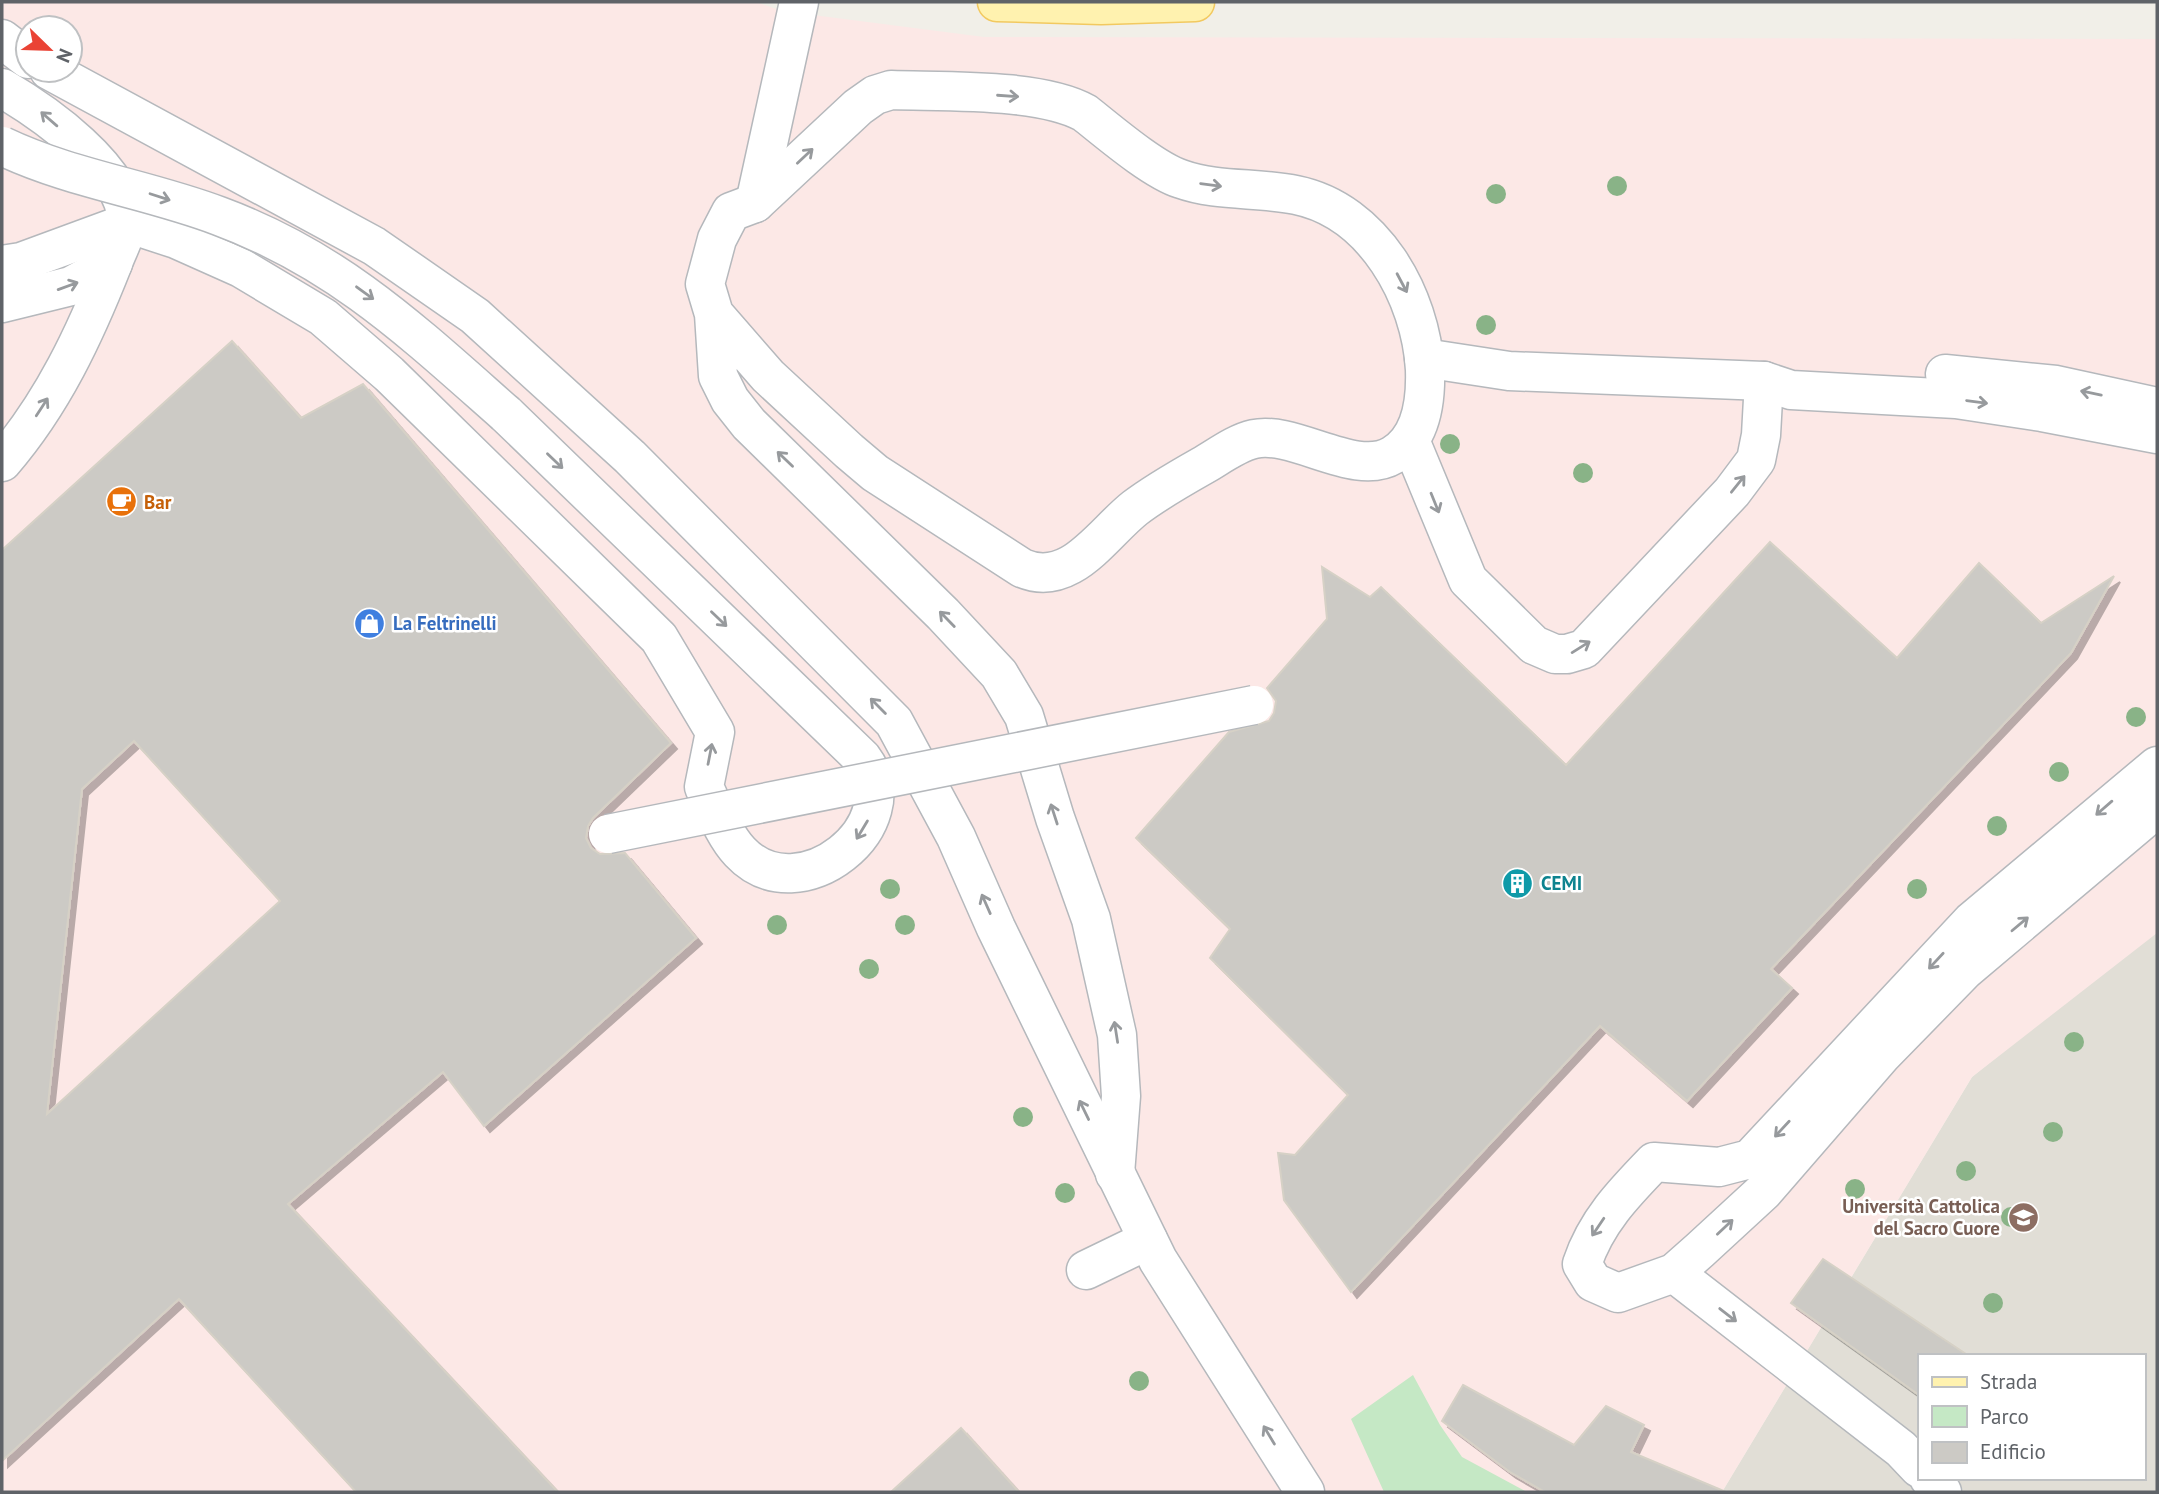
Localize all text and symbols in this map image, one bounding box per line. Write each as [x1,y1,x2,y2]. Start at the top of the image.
north arrow [14,14,84,84]
text: N [51,45,78,66]
one-way arrow [996,90,1019,103]
one-way arrow [41,110,58,127]
one-way arrow [796,148,813,165]
one-way arrow [1199,178,1222,191]
one-way arrow [148,191,170,204]
one-way arrow [1396,272,1409,293]
one-way arrow [56,278,78,291]
one-way arrow [355,286,374,300]
one-way arrow [2080,385,2103,399]
one-way arrow [1965,396,1988,409]
one-way arrow [35,398,50,417]
one-way arrow [777,451,794,468]
one-way arrow [546,453,563,470]
one-way arrow [1731,475,1746,493]
cafe icon: Bar [104,485,138,519]
place label: Bar [144,490,172,514]
one-way arrow [1430,492,1443,514]
shop icon: La Feltrinelli [353,606,387,640]
one-way arrow [939,610,956,628]
place label: La Feltrinelli [393,611,497,635]
one-way arrow [710,611,727,628]
one-way arrow [1571,640,1590,655]
one-way arrow [869,697,886,714]
one-way arrow [704,743,718,766]
one-way arrow [2095,800,2113,816]
one-way arrow [1047,803,1060,825]
one-way arrow [854,820,868,840]
building icon: CEMI [1501,866,1535,900]
place label: CEMI [1541,871,1582,895]
one-way arrow [979,894,992,916]
one-way arrow [2011,917,2029,933]
one-way arrow [1928,952,1944,970]
one-way arrow [1109,1022,1122,1044]
one-way arrow [1077,1100,1090,1121]
one-way arrow [1774,1120,1790,1138]
place label: Università Cattolica del Sacro Cuore [1842,1194,2000,1240]
school or university icon: Università Cattolica del Sacro Cuore [2006,1200,2040,1234]
one-way arrow [1591,1217,1605,1236]
one-way arrow [1716,1219,1733,1236]
one-way arrow [1718,1307,1737,1322]
legend [1918,1354,2145,1480]
text: Strada [1980,1368,2038,1395]
text: Parco [1980,1403,2029,1430]
one-way arrow [1261,1425,1275,1445]
text: Edificio [1980,1438,2046,1465]

